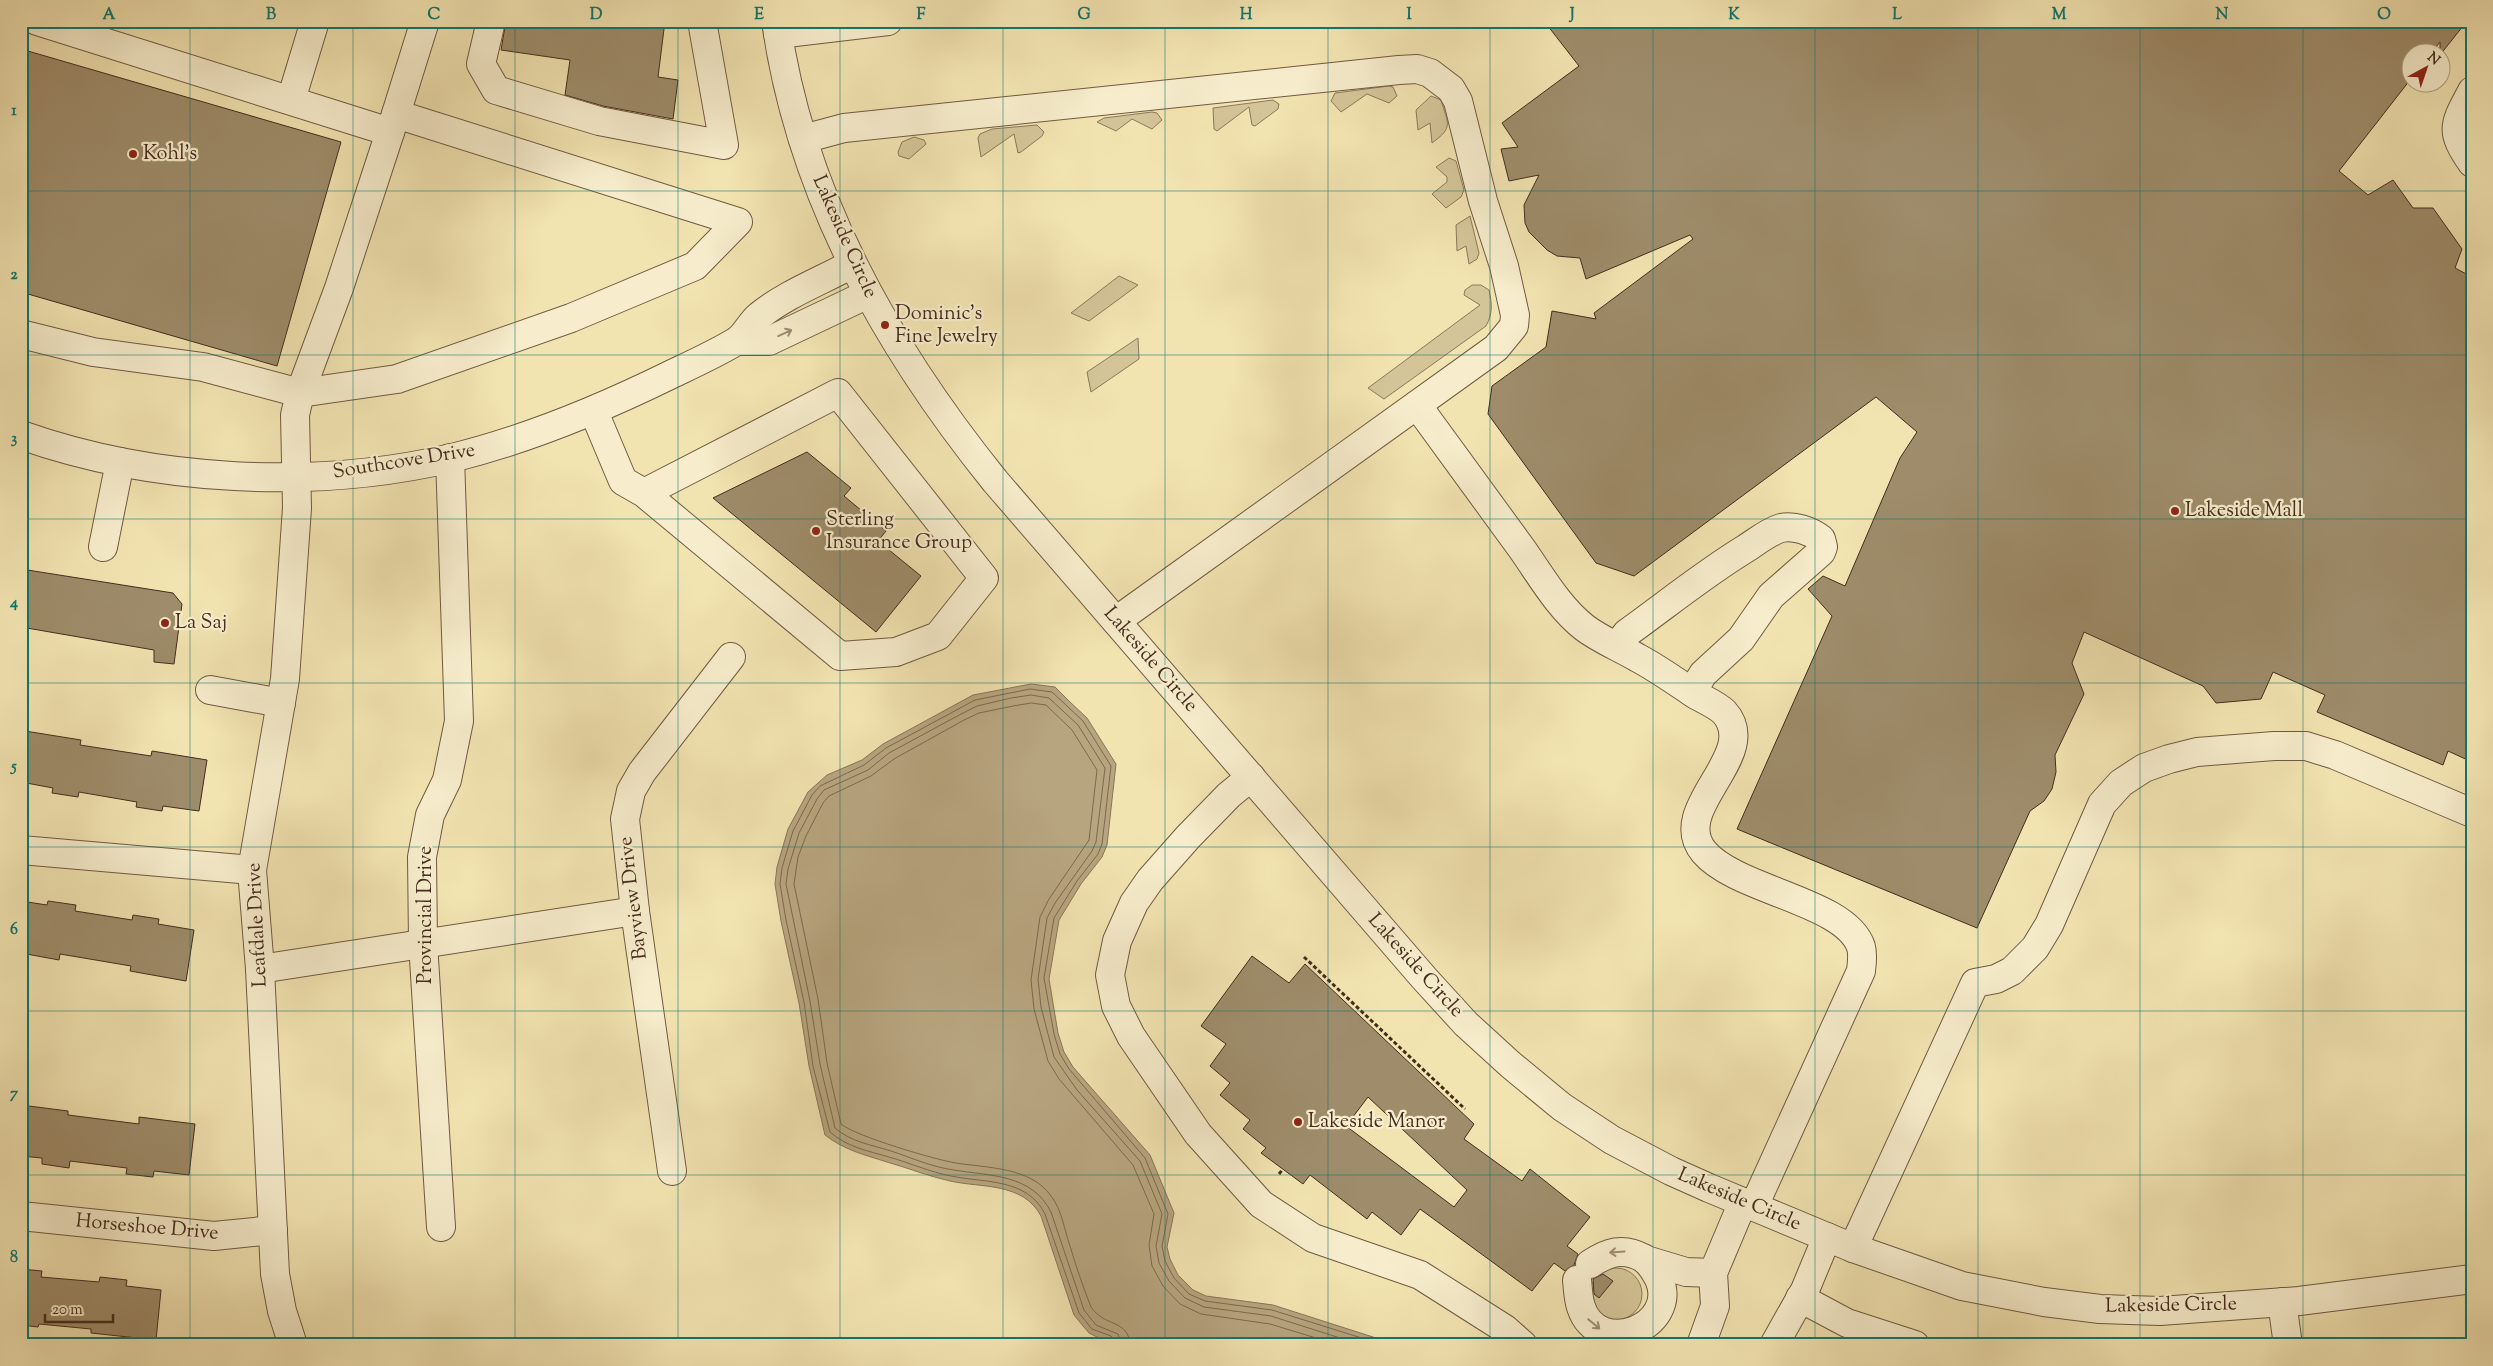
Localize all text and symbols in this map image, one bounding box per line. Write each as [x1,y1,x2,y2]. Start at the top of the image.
text: A [103,4,116,27]
text: B [266,4,276,27]
text: C [428,4,441,27]
text: D [590,4,603,27]
text: E [754,4,764,27]
text: F [917,4,926,27]
text: G [1077,4,1091,27]
text: H [1240,4,1253,27]
text: I [1406,4,1412,27]
text: J [1568,4,1575,27]
text: K [1728,4,1740,27]
text: L [1892,4,1902,27]
text: M [2052,4,2067,27]
text: N [2216,4,2229,27]
text: O [2377,4,2391,27]
north arrow [2400,42,2450,92]
text: N [2422,48,2444,71]
text: 1 [11,100,17,123]
place label: Kohl's [143,140,197,169]
marker: Kohl's [127,148,139,160]
street label: Lakeside Circle [804,171,884,303]
text: 2 [10,264,18,287]
place label: Dominic's Fine Jewelry [895,300,998,352]
marker: Dominic's Fine Jewelry [879,319,891,331]
one-way arrow [777,328,792,337]
text: 3 [11,428,18,451]
street label: Southcove Drive [331,436,477,488]
place label: Lakeside Mall [2185,497,2303,526]
marker: Lakeside Mall [2169,505,2181,517]
place label: Sterling Insurance Group [826,506,972,558]
marker: Sterling Insurance Group [810,525,822,537]
text: 4 [9,592,18,615]
street label: Lakeside Circle [1096,601,1204,719]
place label: La Saj [175,609,227,638]
marker: La Saj [159,617,171,629]
text: 5 [9,756,17,779]
street label: Bayview Drive [612,835,656,961]
street label: Provincial Drive [412,846,441,984]
street label: Leafdale Drive [240,862,276,988]
street label: Lakeside Circle [1360,907,1470,1025]
text: 6 [10,919,18,942]
text: 7 [10,1083,19,1106]
place label: Lakeside Manor [1308,1108,1445,1137]
marker: Lakeside Manor [1292,1116,1304,1128]
street label: Lakeside Circle [1673,1161,1805,1239]
street label: Horseshoe Drive [74,1207,220,1249]
text: 8 [10,1247,18,1270]
one-way arrow [1609,1248,1625,1257]
street label: Lakeside Circle [2105,1290,2237,1322]
scale bar [45,1291,112,1323]
text: 20 m [52,1300,83,1321]
one-way arrow [1587,1318,1600,1329]

